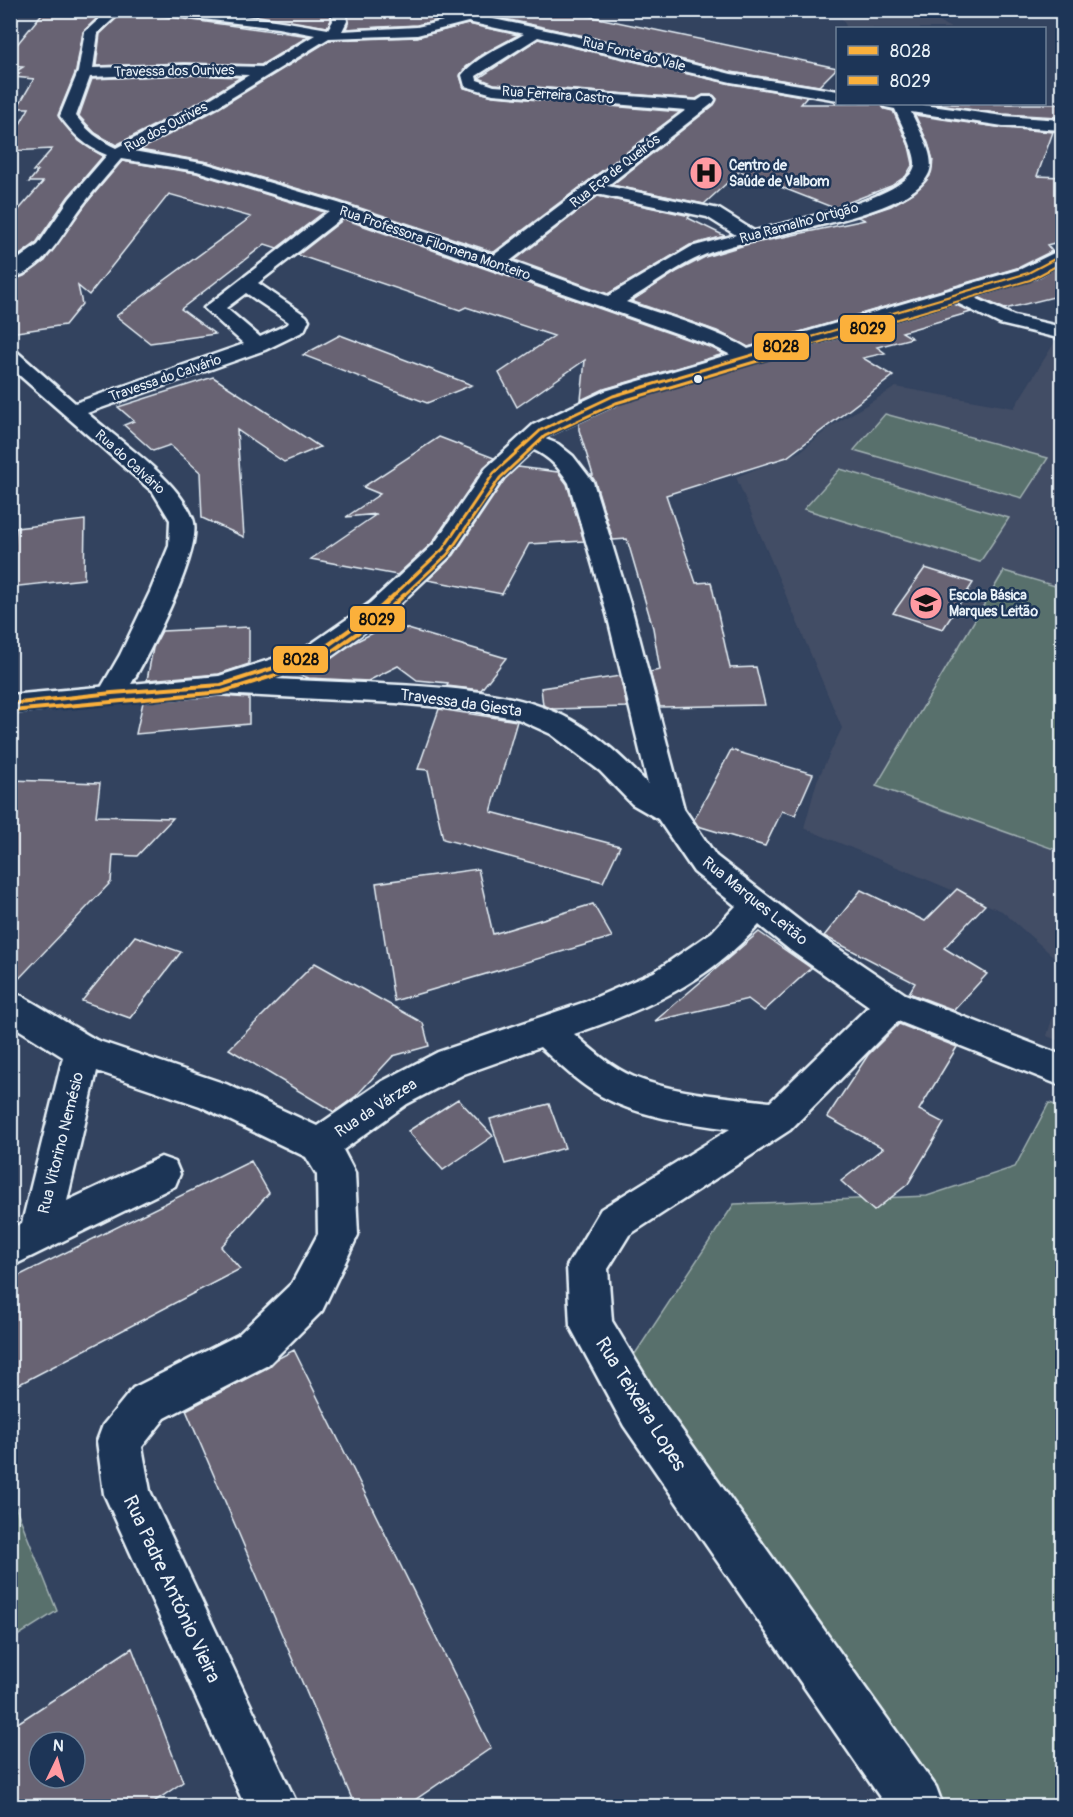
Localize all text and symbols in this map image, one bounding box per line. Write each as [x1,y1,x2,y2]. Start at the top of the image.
legend [836,27,1046,105]
street label: Rua Fonte do Vale [581,33,687,75]
text: 8028 [890,40,931,63]
street label: Travessa dos Ourives [113,61,235,81]
text: 8029 [890,70,931,93]
street label: Rua Ferreira Castro [501,83,615,107]
street label: Rua dos Ourives [122,98,211,156]
street label: Rua Eça de Queirós [567,130,664,211]
hospital icon: Centro de Saúde de Valbom [688,155,724,191]
place label: Centro de Saúde de Valbom [729,157,830,190]
street label: Rua Ramalho Ortigão [738,199,861,247]
street label: Rua Professora Filomena Monteiro [337,202,533,284]
line badge: 8029 [839,314,896,343]
text: 8029 [850,319,886,339]
line badge: 8028 [753,332,810,361]
text: 8028 [763,337,799,357]
street label: Travessa do Calvário [107,351,224,405]
unlabelled marker [692,373,704,385]
street label: Rua do Calvário [92,426,169,498]
school or university icon: Escola Básica Marques Leitão [908,585,944,621]
place label: Escola Básica Marques Leitão [949,587,1039,620]
line badge: 8029 [349,605,406,633]
text: 8029 [359,610,395,630]
line badge: 8028 [272,645,329,674]
text: 8028 [283,650,319,670]
street label: Travessa da Giesta [399,685,523,721]
street label: Rua Marques Leitão [698,852,812,950]
street label: Rua Vitorino Nemésio [34,1070,88,1216]
street label: Rua da Várzea [331,1074,421,1142]
street label: Rua Teixeira Lopes [590,1332,692,1476]
street label: Rua Padre António Vieira [118,1491,226,1687]
north arrow [27,1730,87,1790]
text: N [52,1736,65,1757]

